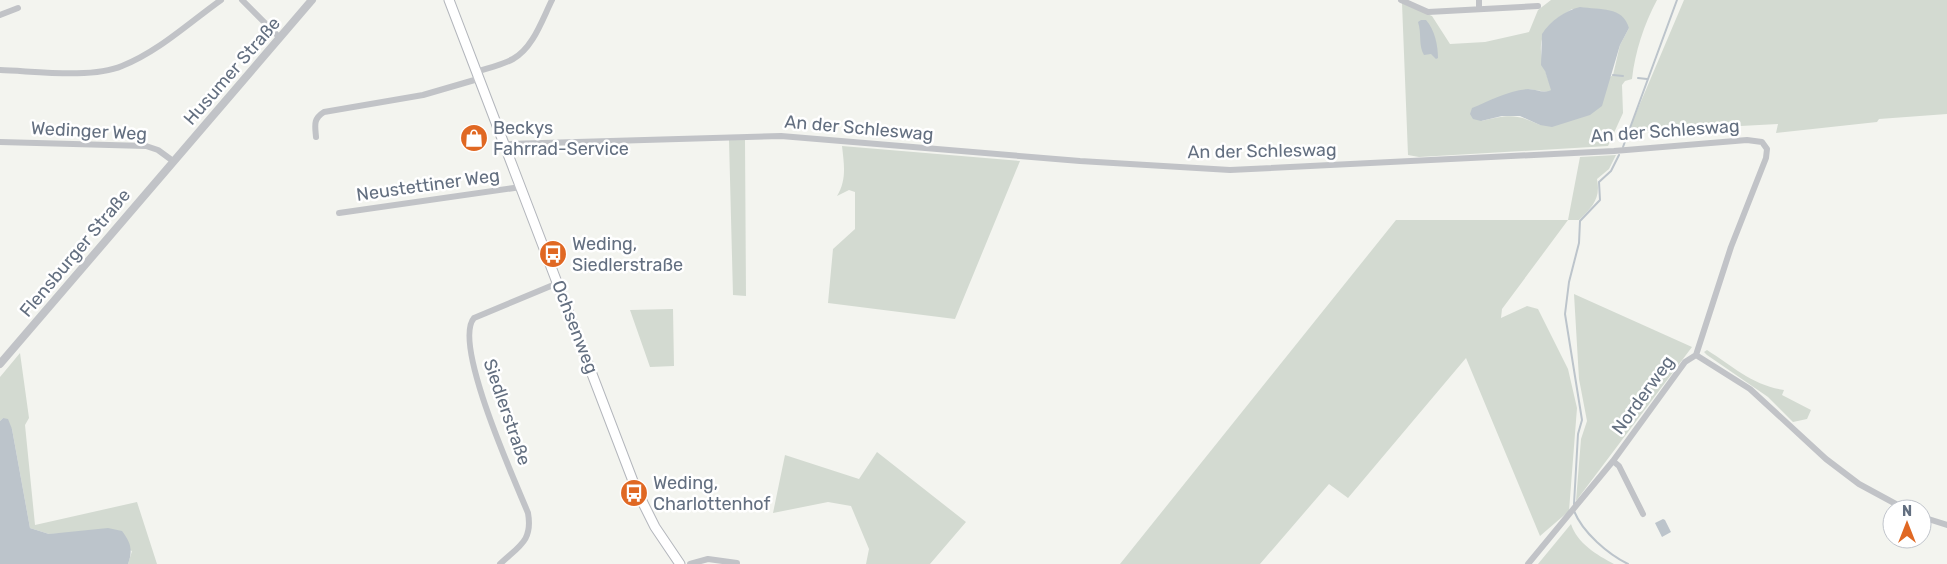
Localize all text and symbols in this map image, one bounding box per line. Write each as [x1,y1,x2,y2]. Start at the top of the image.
street label: Husumer Straße [179,12,285,130]
street label: An der Schleswag [784,111,934,145]
street label: An der Schleswag [1590,115,1740,147]
street label: Wedinger Weg [30,117,148,145]
place label: Beckys Fahrrad-Service [493,117,629,160]
shop icon: Beckys Fahrrad-Service [459,123,489,153]
street label: An der Schleswag [1187,139,1337,163]
street label: Neustettiner Weg [355,164,501,206]
street label: Flensburger Straße [15,184,135,322]
place label: Weding, Siedlerstraße [572,233,683,276]
bus stop icon: Weding, Siedlerstraße [538,239,568,269]
street label: Ochsenweg [547,277,603,377]
street label: Norderweg [1607,351,1679,439]
street label: Siedlerstraße [479,356,535,468]
place label: Weding, Charlottenhof [653,472,771,515]
bus stop icon: Weding, Charlottenhof [619,478,649,508]
north arrow [1882,499,1932,549]
text: N [1902,503,1912,520]

